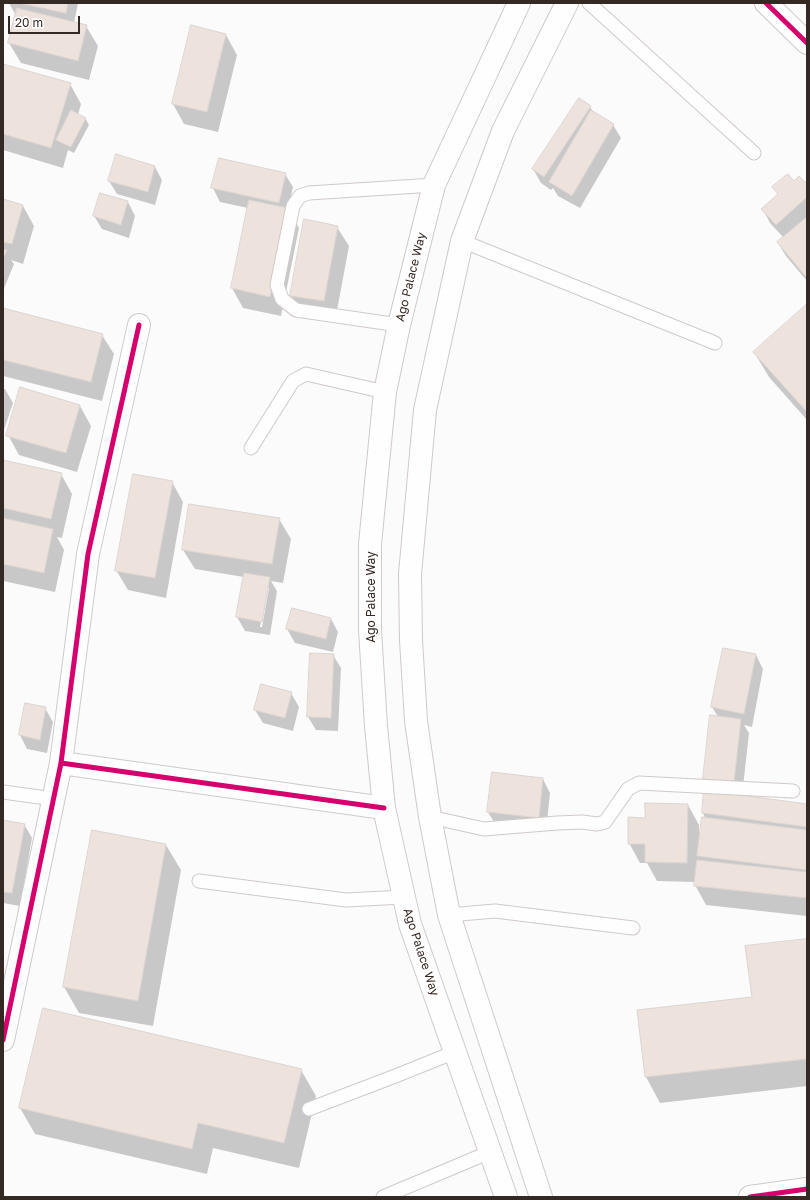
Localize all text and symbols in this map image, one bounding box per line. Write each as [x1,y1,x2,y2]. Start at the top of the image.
scale bar [10,8,82,34]
text: 20 m [15,15,43,30]
street label: Ago Palace Way [393,231,429,323]
street label: Ago Palace Way [364,551,378,643]
street label: Ago Palace Way [400,906,442,998]

